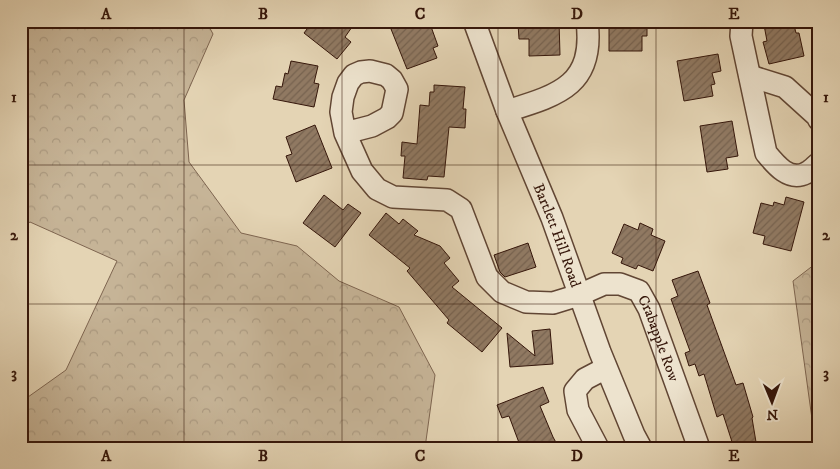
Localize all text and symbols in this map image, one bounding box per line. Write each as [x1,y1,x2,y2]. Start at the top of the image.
text: A [100,4,112,24]
text: B [258,4,268,24]
text: C [415,4,425,24]
text: D [571,4,583,24]
text: E [728,4,740,24]
text: 1 [11,87,17,107]
text: 1 [823,87,829,107]
street label: Bartlett Hill Road [529,181,585,290]
text: 2 [10,225,19,245]
text: 2 [822,225,831,245]
street label: Crabapple Row [633,292,683,385]
text: 3 [11,363,17,383]
text: 3 [823,363,829,383]
north arrow [748,376,798,426]
text: N [766,405,778,423]
text: A [100,446,112,466]
text: B [258,446,268,466]
text: C [415,446,425,466]
text: D [571,446,583,466]
text: E [728,446,740,466]

